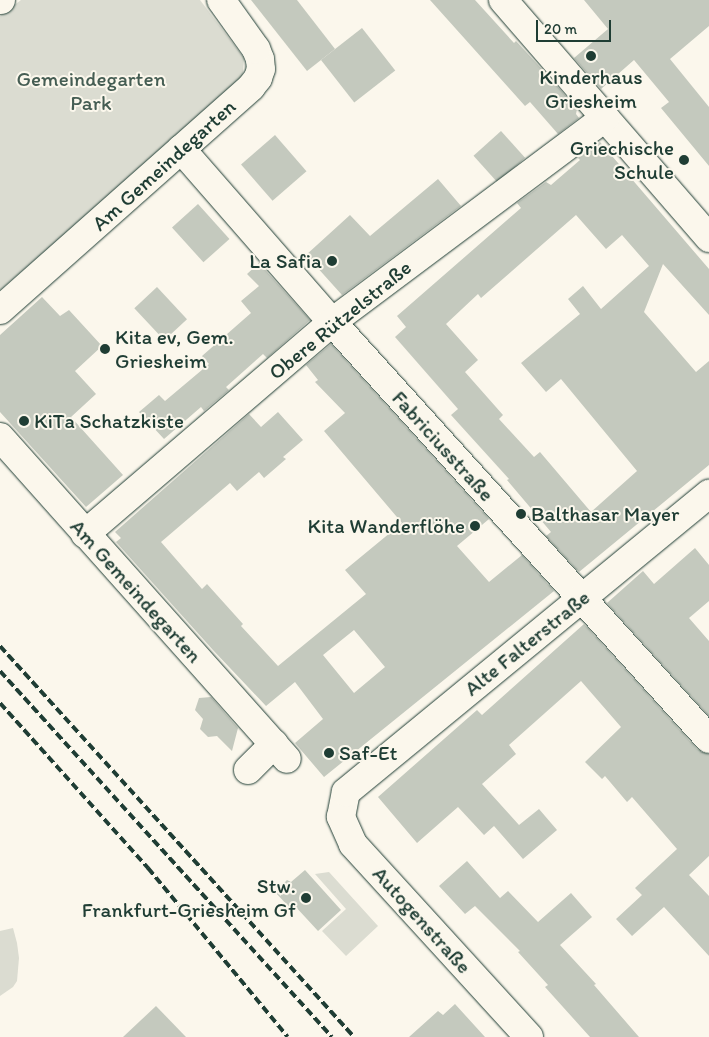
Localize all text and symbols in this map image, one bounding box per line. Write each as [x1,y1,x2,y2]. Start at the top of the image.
scale bar [539,10,614,42]
text: 20 m [544,20,577,38]
marker: Kinderhaus Griesheim [585,50,597,62]
place label: Kinderhaus Griesheim [539,64,643,114]
park label: Gemeindegarten Park [16,66,166,116]
street label: Am Gemeindegarten [87,94,241,236]
place label: Griechische Schule [570,135,674,185]
marker: Griechische Schule [678,154,690,166]
place label: La Safia [249,248,322,274]
street label: Obere Rützelstraße [264,255,416,385]
marker: La Safia [326,255,338,267]
place label: Kita ev, Gem. Griesheim [115,324,234,374]
marker: Kita ev, Gem. Griesheim [99,343,111,355]
street label: Fabriciusstraße [387,385,499,507]
place label: KiTa Schatzkiste [34,408,184,434]
marker: KiTa Schatzkiste [18,415,30,427]
place label: Balthasar Mayer [531,501,679,527]
marker: Balthasar Mayer [515,508,527,520]
place label: Kita Wanderflöhe [308,513,465,539]
street label: Am Gemeindegarten [65,514,207,668]
marker: Kita Wanderflöhe [469,520,481,532]
street label: Alte Falterstraße [459,585,595,701]
place label: Saf-Et [339,740,397,766]
marker: Saf-Et [323,747,335,759]
street label: Autogenstraße [367,861,477,979]
place label: Stw. Frankfurt-Griesheim Gf [82,873,296,923]
marker: Stw. Frankfurt-Griesheim Gf [300,892,312,904]

